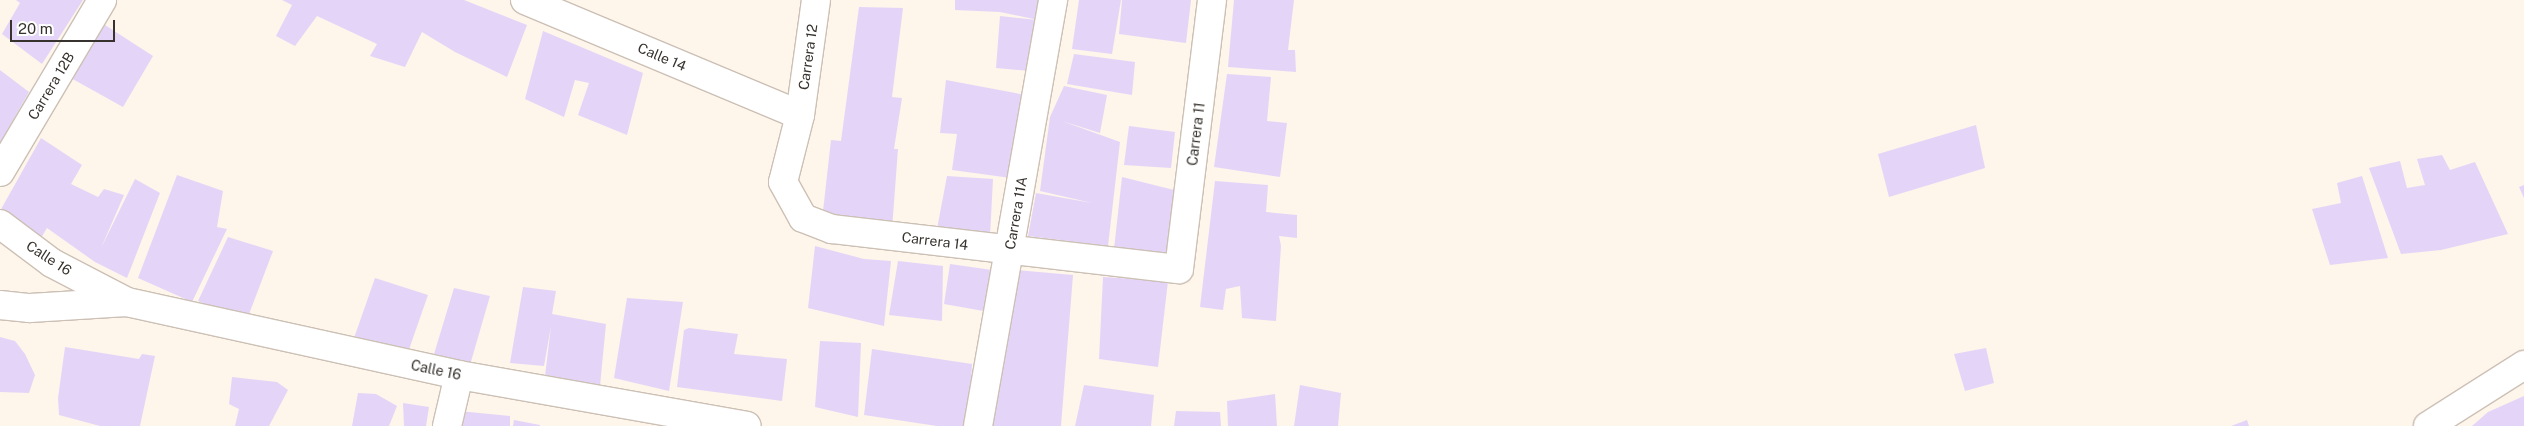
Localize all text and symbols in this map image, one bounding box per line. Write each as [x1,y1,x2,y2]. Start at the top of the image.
scale bar [12,10,118,42]
text: 20 m [18,20,53,37]
street label: Carrera 12 [795,23,821,91]
street label: Calle 14 [635,39,689,75]
street label: Carrera 12B [24,49,78,123]
street label: Carrera 11 [1184,101,1208,167]
street label: Carrera 11A [1001,175,1031,251]
street label: Carrera 14 [901,229,969,253]
street label: Calle 16 [23,237,75,279]
street label: Calle 16 [409,356,463,384]

